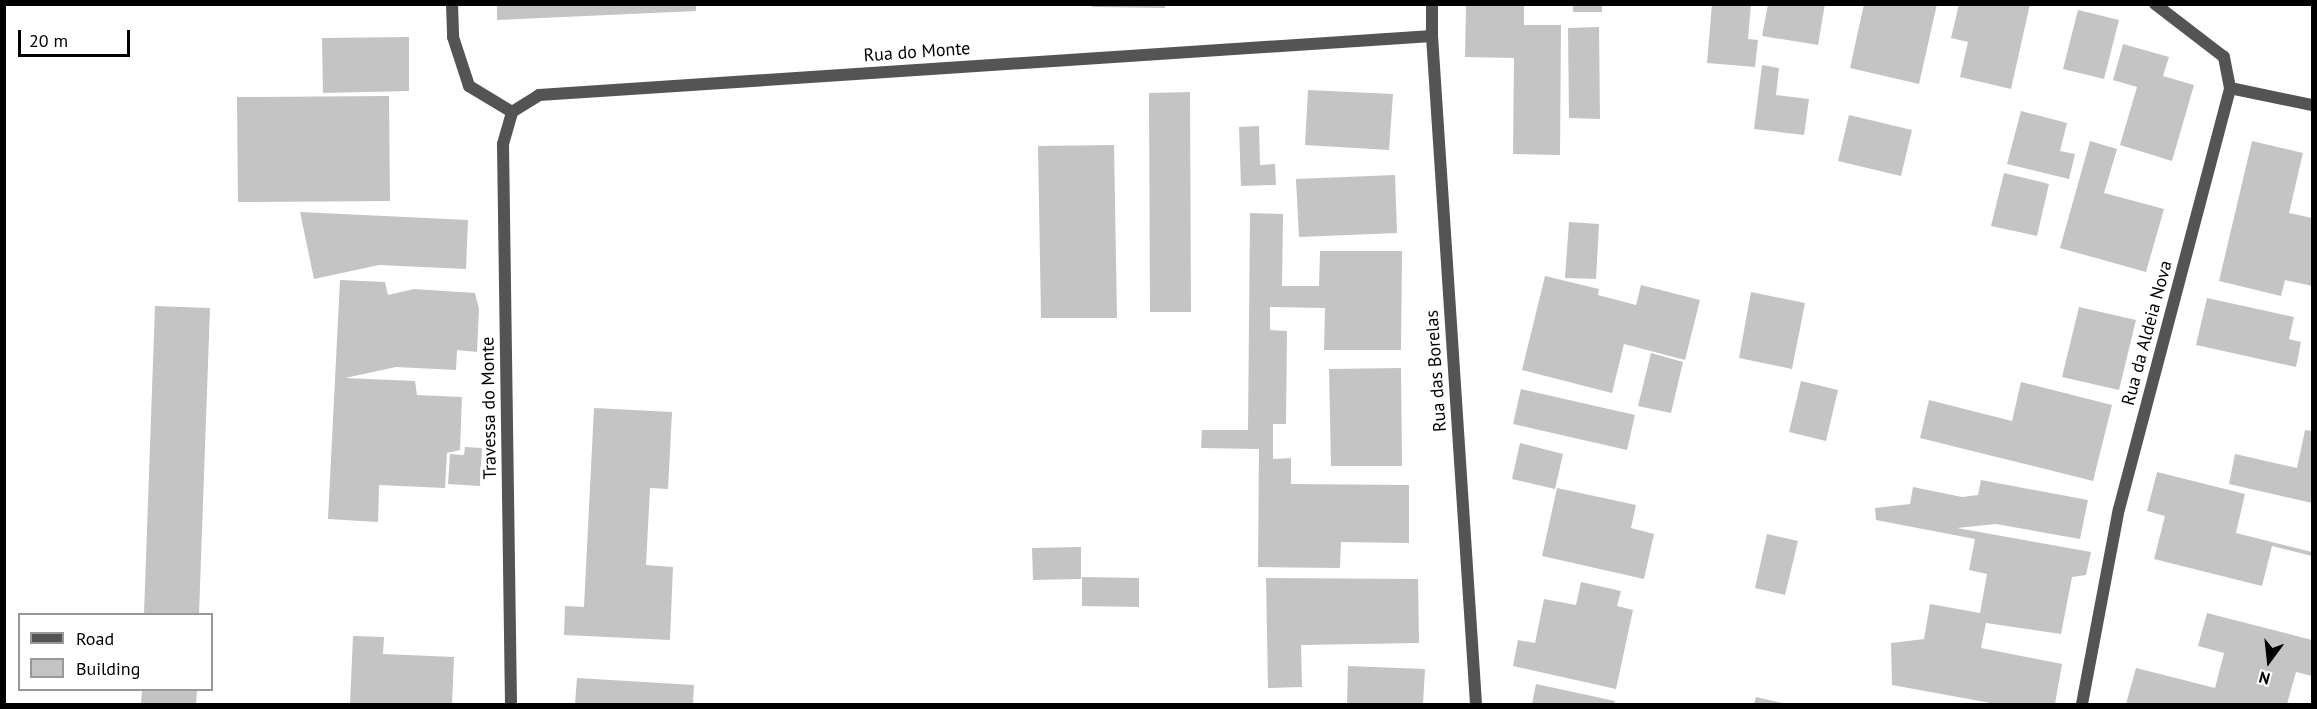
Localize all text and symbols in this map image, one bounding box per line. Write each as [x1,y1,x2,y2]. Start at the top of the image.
scale bar [21,18,134,56]
text: 20 m [29,29,68,52]
street label: Rua do Monte [863,37,971,67]
street label: Rua da Aldeia Nova [2117,258,2177,408]
street label: Rua das Borelas [1421,309,1451,433]
street label: Travessa do Monte [477,337,501,479]
legend [18,613,213,691]
text: Road [76,627,114,650]
north arrow [2239,631,2299,691]
text: Building [76,657,140,680]
text: N [2257,667,2272,689]

